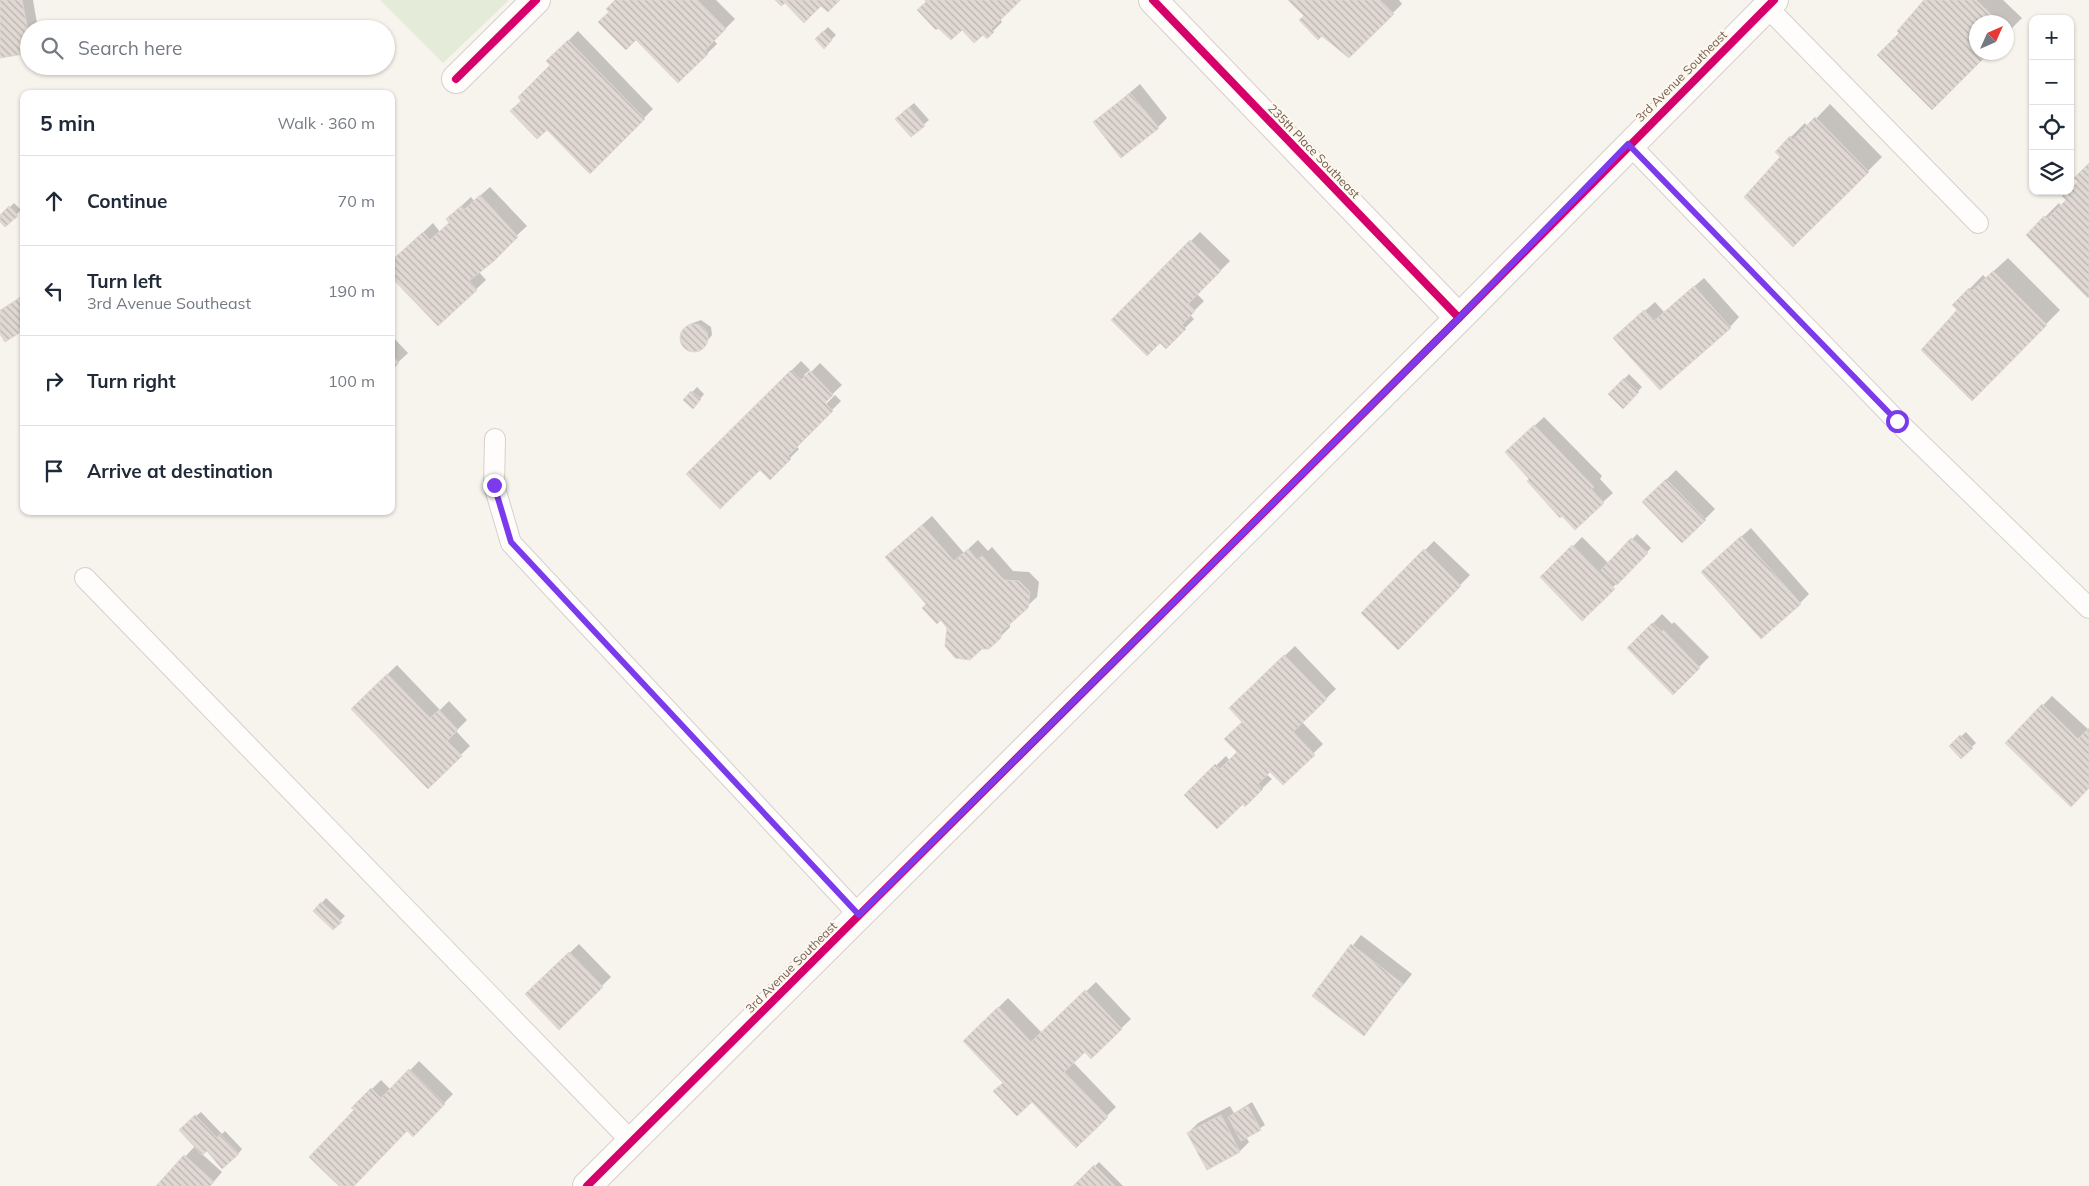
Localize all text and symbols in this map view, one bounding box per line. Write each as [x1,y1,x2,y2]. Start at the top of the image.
north arrow [1969,15,2014,60]
map controls [2029,15,2074,195]
button: + [2029,15,2074,60]
search box [20,20,395,75]
street label: 3rd Avenue Southeast [1632,27,1730,125]
icon: search [38,34,66,62]
text: Search here [78,36,182,60]
button: − [2029,60,2074,105]
street label: 235th Place Southeast [1265,101,1363,201]
button: locate [2029,105,2074,150]
text: 5 min [40,110,95,136]
text: Walk · 360 m [277,113,375,133]
button: layers [2029,150,2074,195]
icon: ahead [40,187,68,215]
text: Continue [87,189,167,213]
text: 70 m [338,191,375,211]
text: Turn left [87,269,162,293]
icon: left [40,277,68,305]
text: 190 m [328,281,375,301]
text: 3rd Avenue Southeast [87,293,251,313]
icon: right [40,367,68,395]
text: Turn right [87,369,176,393]
text: 100 m [328,371,375,391]
route start [1886,410,1909,433]
icon: arrive [40,457,68,485]
text: Arrive at destination [87,459,273,483]
route end [483,474,506,497]
street label: 3rd Avenue Southeast [742,918,840,1016]

